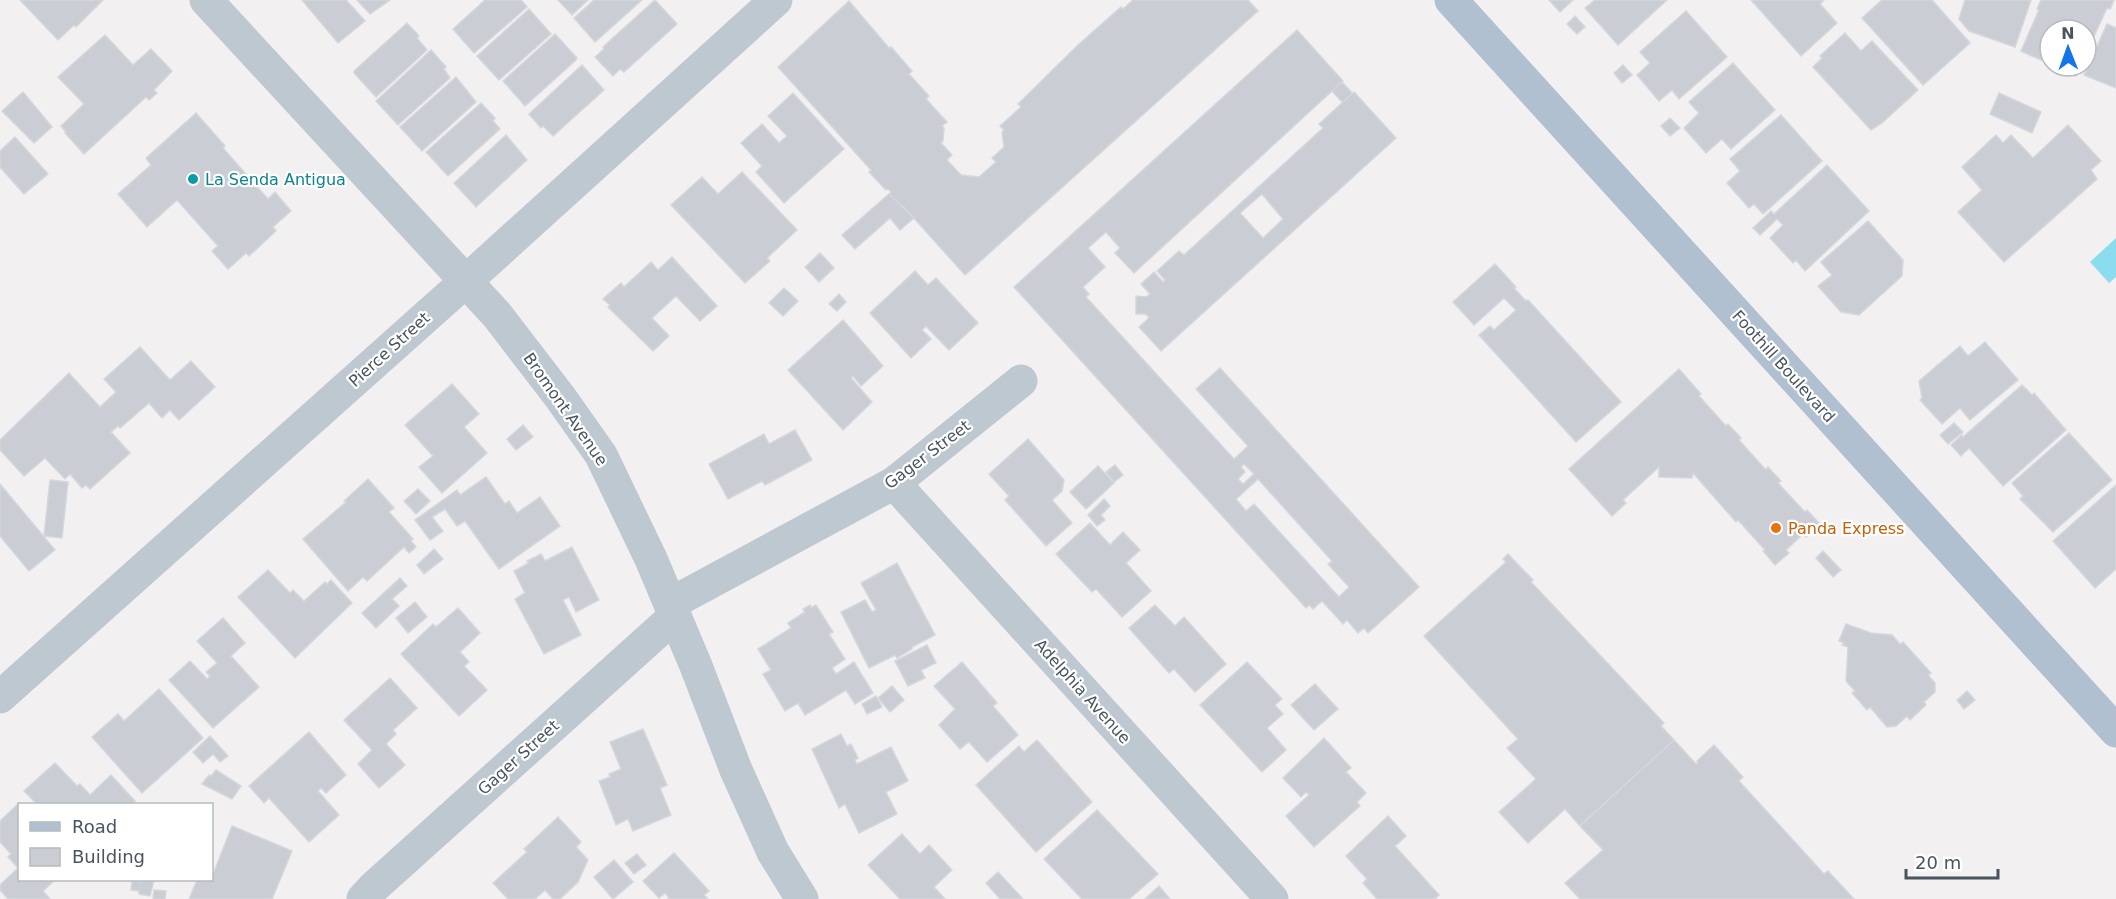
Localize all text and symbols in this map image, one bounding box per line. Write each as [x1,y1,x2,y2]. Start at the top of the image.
north arrow [2038,18,2098,78]
text: N [2061,24,2075,43]
place label: La Senda Antigua [205,170,346,189]
marker: La Senda Antigua [186,172,200,186]
street label: Foothill Boulevard [1728,306,1839,426]
street label: Pierce Street [345,308,434,391]
street label: Bromont Avenue [520,349,612,469]
street label: Gager Street [881,416,974,493]
place label: Panda Express [1788,519,1904,538]
marker: Panda Express [1769,521,1783,535]
street label: Adelphia Avenue [1031,635,1135,748]
street label: Gager Street [474,716,563,799]
legend [18,803,213,881]
text: Road [72,816,117,837]
scale bar [1906,842,1998,880]
text: Building [72,846,145,867]
text: 20 m [1915,852,1961,873]

